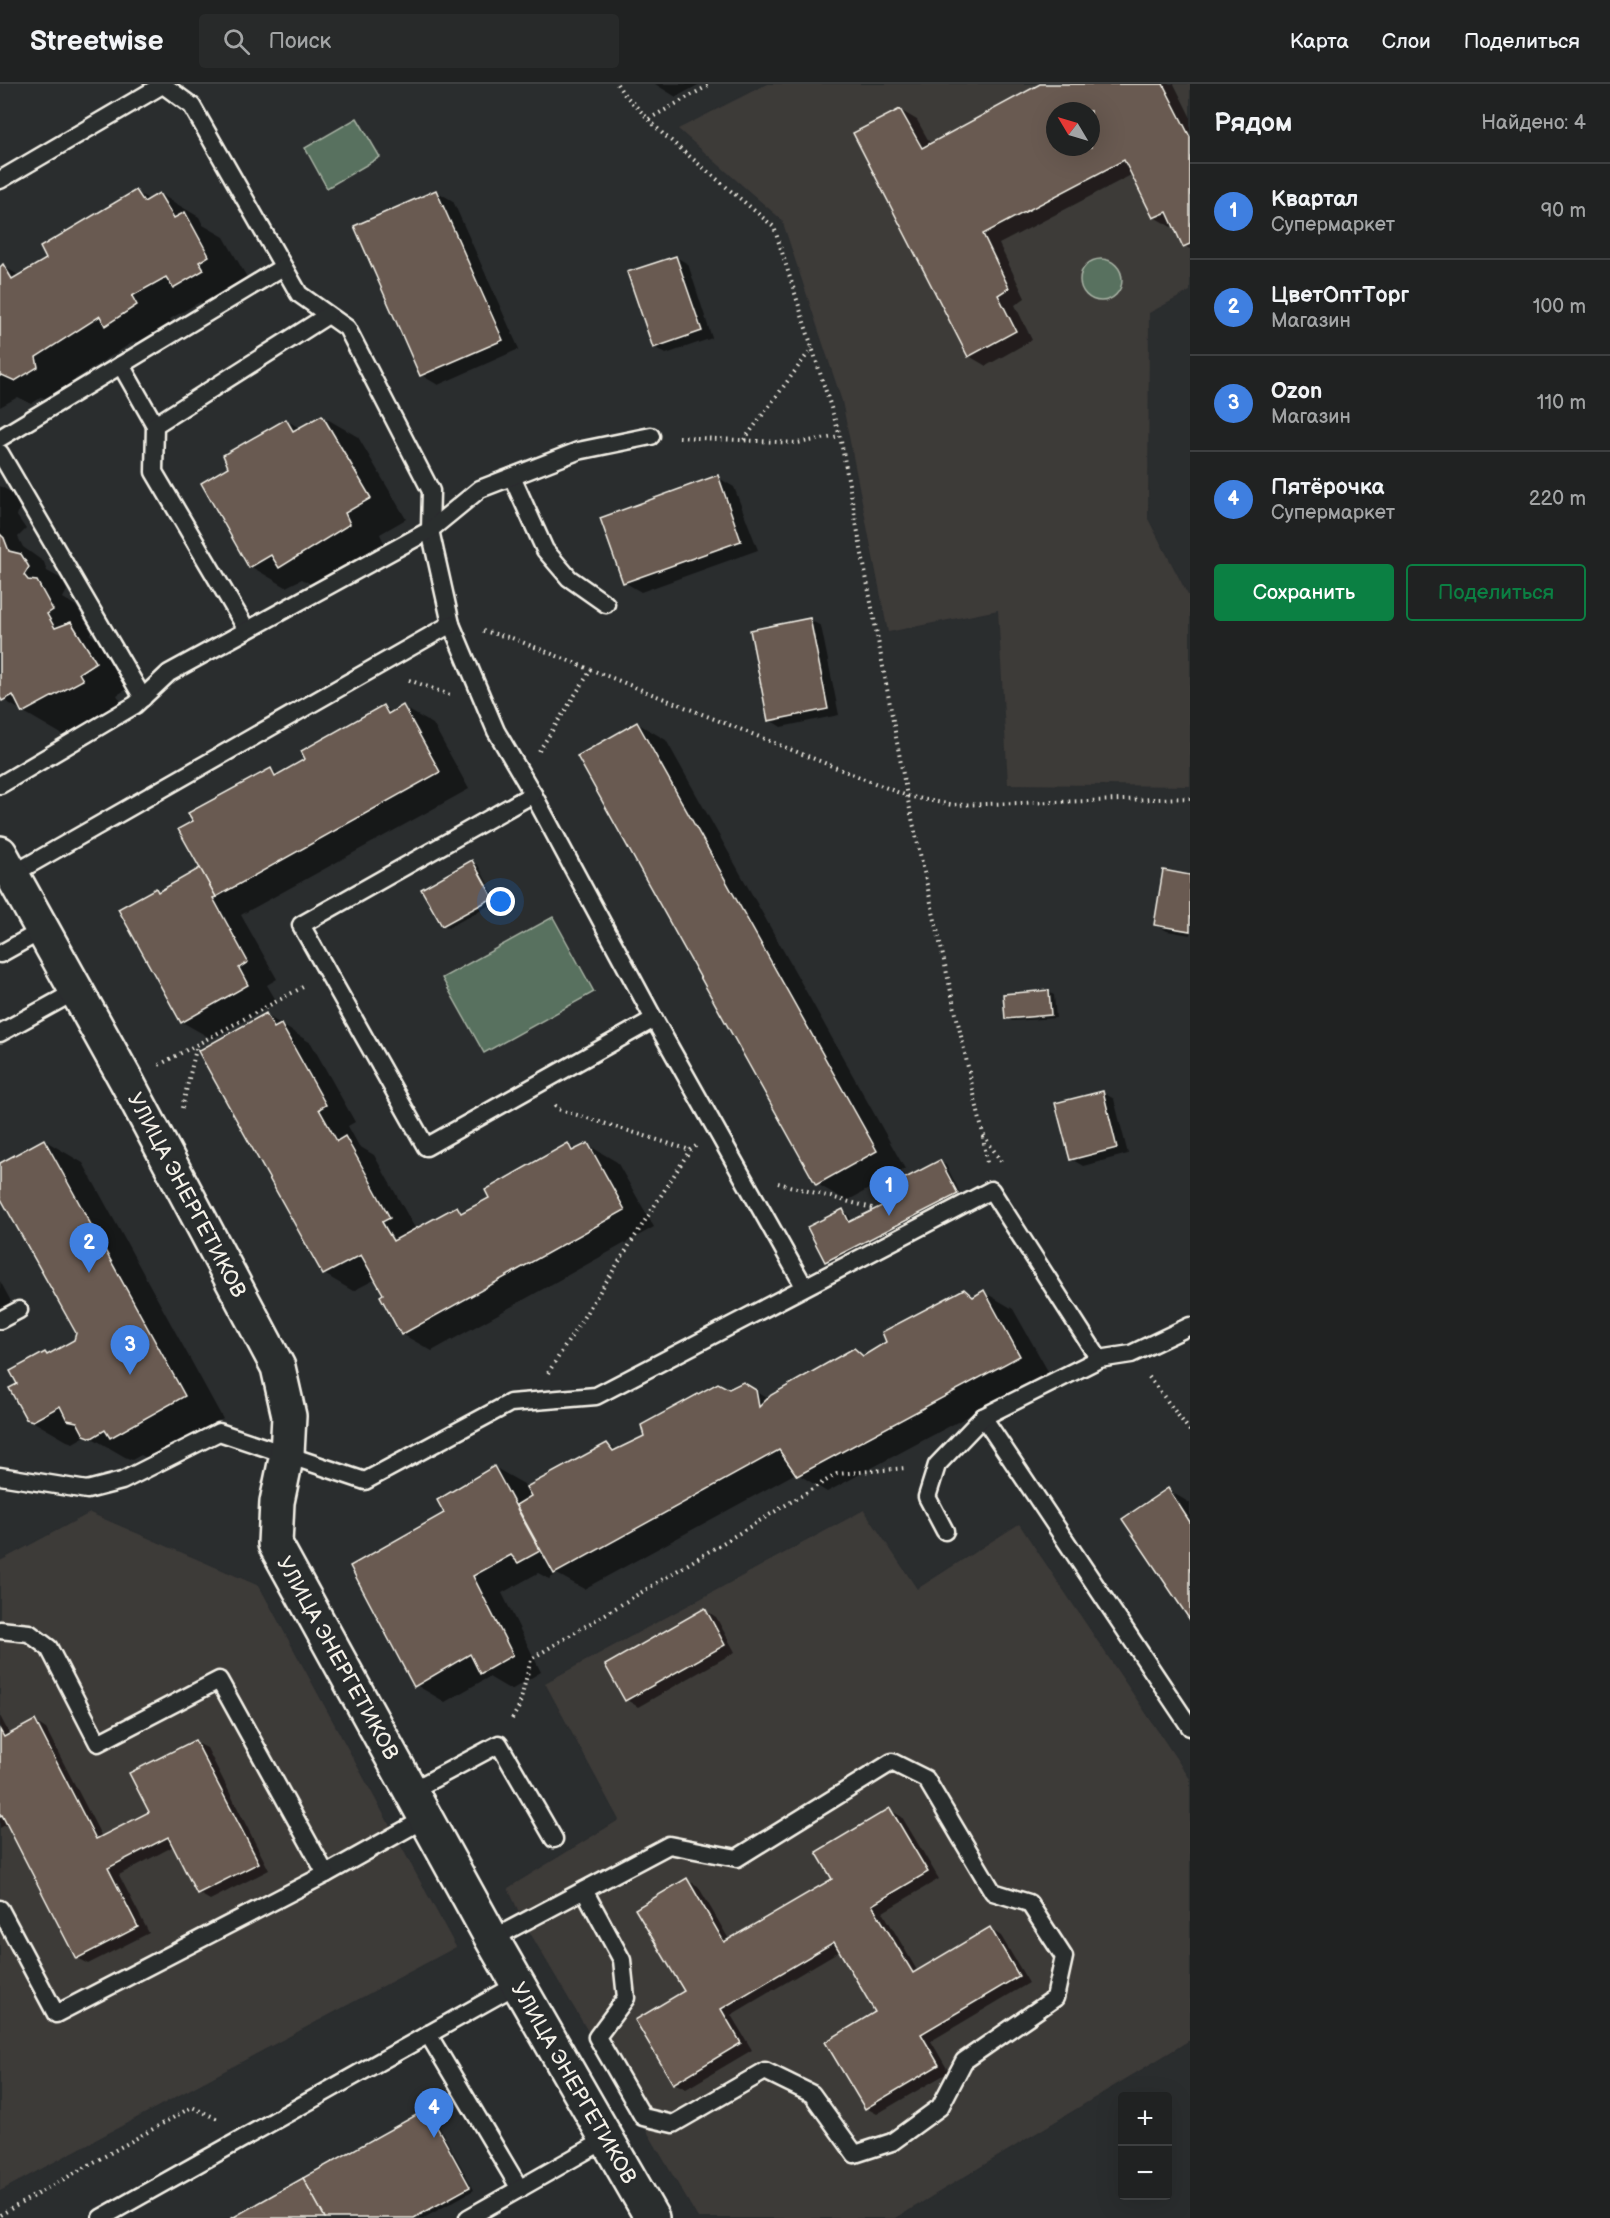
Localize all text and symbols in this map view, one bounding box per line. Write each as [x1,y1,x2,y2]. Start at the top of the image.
search box [199,14,619,68]
text: Streetwise [30,25,163,58]
icon: search [220,25,253,58]
text: Поиск [268,28,331,55]
text: Карта [1290,29,1349,54]
text: Слои [1382,29,1431,54]
text: Поделиться [1464,29,1580,54]
north arrow [1046,102,1100,156]
text: Рядом [1214,108,1292,139]
text: Найдено: 4 [1481,111,1586,135]
text: Квартал [1271,186,1358,213]
text: 1 [1229,199,1238,223]
text: 90 m [1541,199,1586,223]
text: Супермаркет [1271,213,1395,237]
text: ЦветОптТорг [1271,282,1409,309]
text: 2 [1228,295,1239,319]
text: 100 m [1533,295,1586,319]
text: Магазин [1271,309,1351,333]
text: Ozon [1271,378,1322,405]
text: 3 [1228,391,1239,415]
text: 110 m [1537,391,1586,415]
text: Магазин [1271,405,1351,429]
text: Пятёрочка [1271,474,1384,501]
text: 4 [1228,487,1239,511]
text: 220 m [1529,487,1586,511]
text: Супермаркет [1271,501,1395,525]
button: Сохранить [1214,564,1394,621]
button: Поделиться [1406,564,1586,621]
your location [486,887,515,916]
street label: УЛИЦА ЭНЕРГЕТИКОВ [122,1089,251,1302]
pin: 1 [870,1166,908,1216]
pin: 2 [70,1224,109,1273]
pin: 3 [110,1326,150,1375]
street label: УЛИЦА ЭНЕРГЕТИКОВ [271,1552,404,1764]
street label: УЛИЦА ЭНЕРГЕТИКОВ [506,1978,642,2188]
pin: 4 [414,2088,454,2138]
map controls [1118,2092,1172,2200]
button: + [1118,2092,1172,2146]
button: − [1118,2146,1172,2200]

